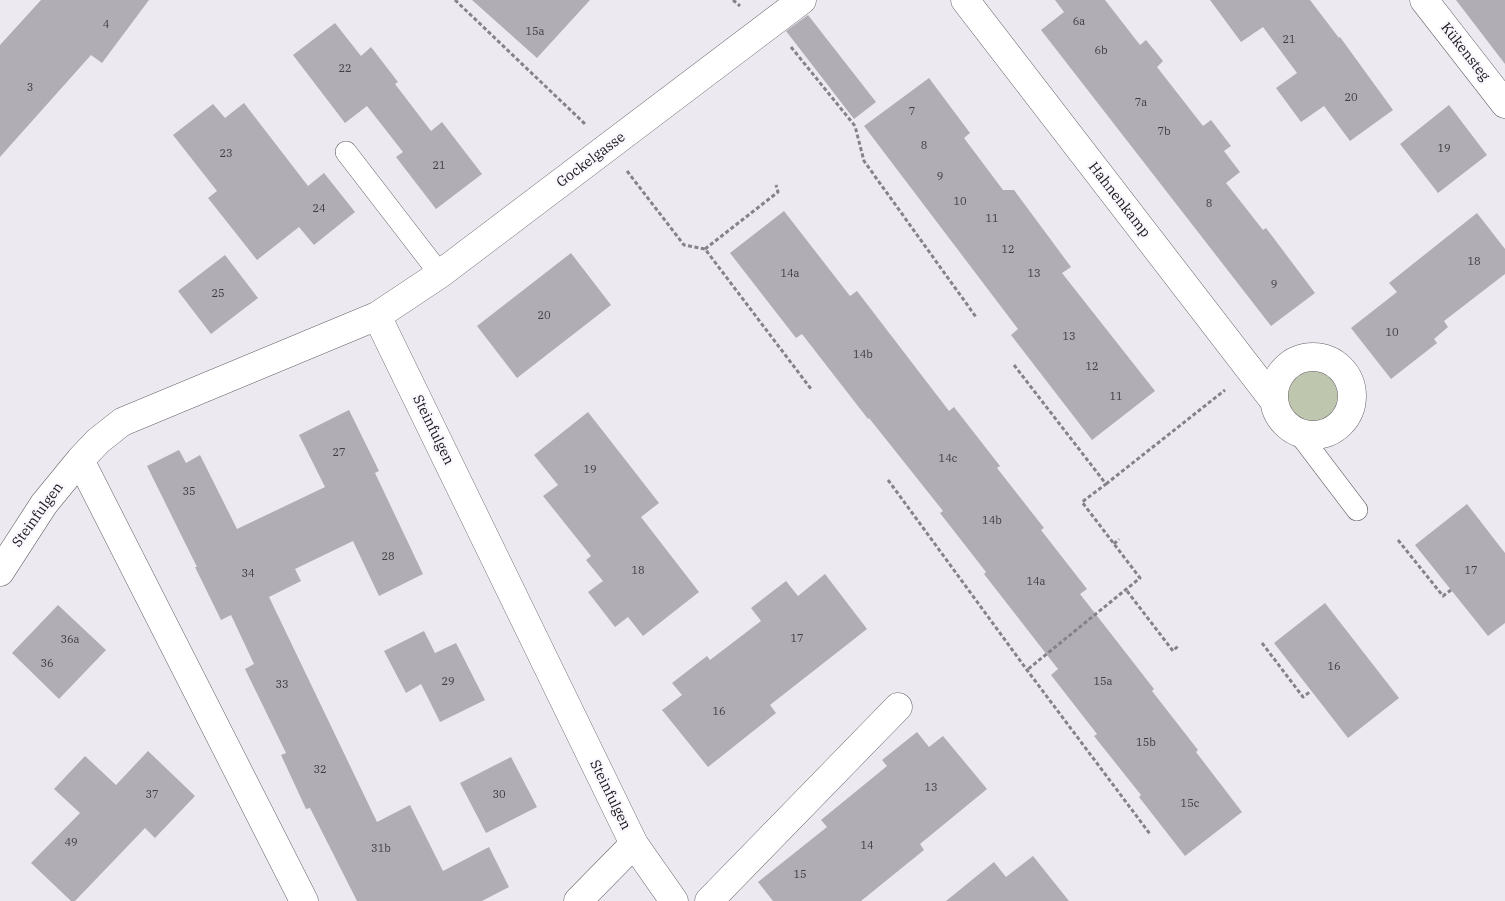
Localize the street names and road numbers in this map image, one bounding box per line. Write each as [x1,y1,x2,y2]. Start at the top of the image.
street label: Kükensteg [1437,19,1493,85]
street label: Gockelgasse [553,129,629,191]
street label: Hahnenkamp [1085,159,1153,241]
street label: Steinfulgen [409,392,457,468]
street label: Steinfulgen [9,479,67,551]
street label: Steinfulgen [586,757,634,833]

